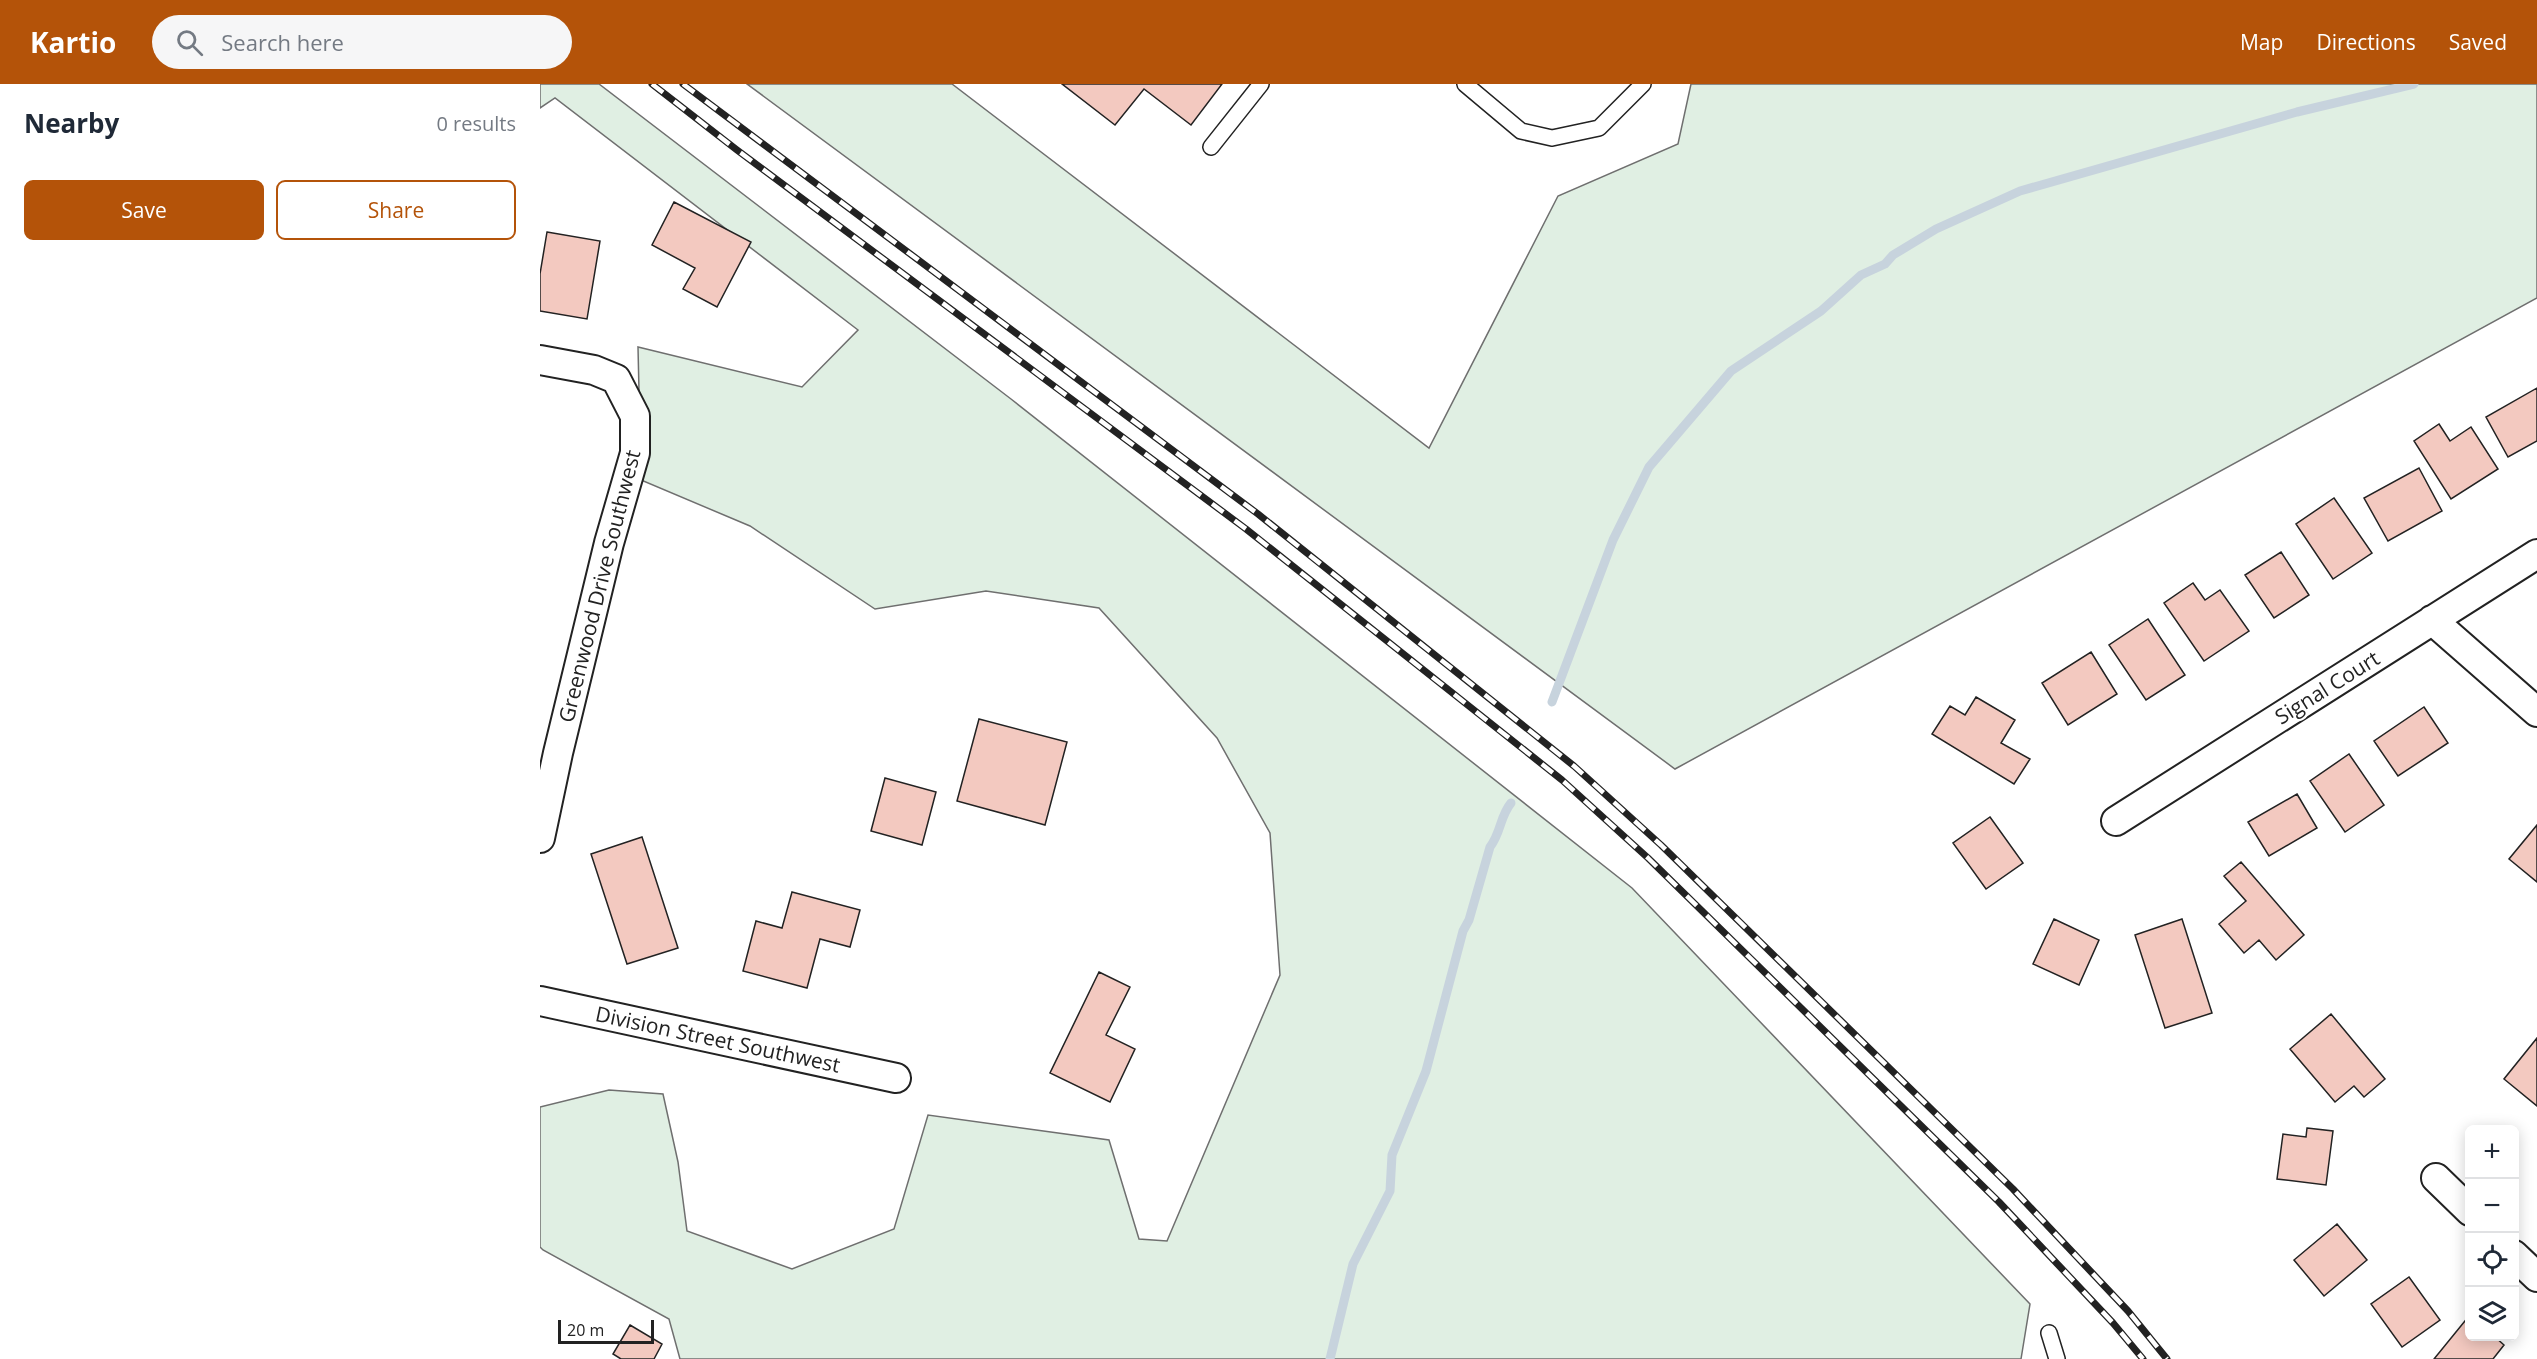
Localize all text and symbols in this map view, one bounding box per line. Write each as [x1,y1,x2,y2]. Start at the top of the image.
search box [152,15,572,69]
text: Kartio [30,23,116,61]
icon: search [173,26,206,59]
text: Search here [221,27,344,57]
text: Map [2240,28,2283,56]
text: Directions [2316,28,2416,56]
text: Saved [2449,28,2507,56]
text: Nearby [24,105,119,141]
text: 0 results [436,110,516,137]
button: Save [24,180,264,240]
button: Share [276,180,516,240]
street label: Greenwood Drive Southwest [552,447,646,725]
street label: Signal Court [2269,644,2385,730]
street label: Division Street Southwest [593,999,843,1079]
map controls [2465,1125,2519,1341]
button: + [2465,1125,2519,1179]
button: − [2465,1179,2519,1233]
button: locate [2465,1233,2519,1287]
button: layers [2465,1287,2519,1341]
scale bar [558,1317,654,1344]
text: 20 m [567,1319,604,1341]

